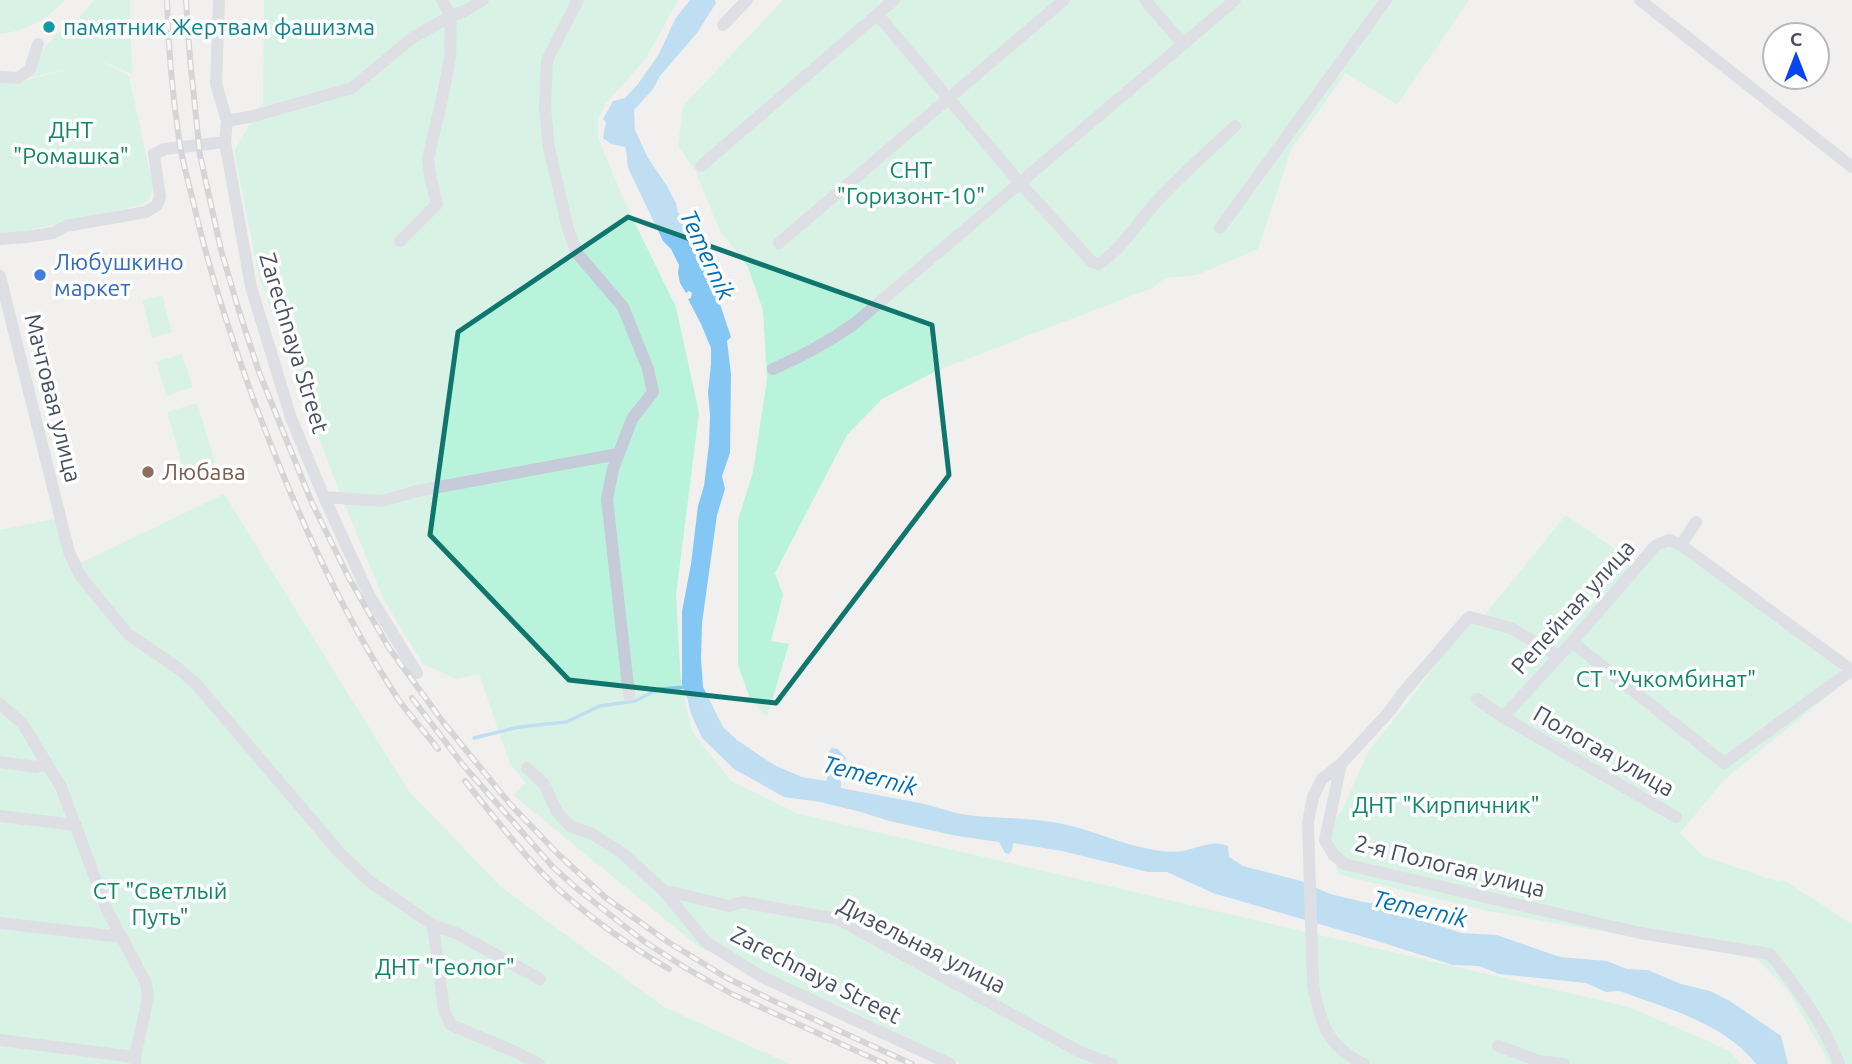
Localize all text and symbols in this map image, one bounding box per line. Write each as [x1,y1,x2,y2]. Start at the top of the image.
place label: памятник Жертвам фашизма [63,14,375,39]
marker: памятник Жертвам фашизма [41,19,57,35]
north arrow [1761,21,1831,91]
text: С [1790,28,1802,50]
park label: ДНТ "Ромашка" [13,117,129,168]
park label: СНТ "Горизонт-10" [837,157,985,208]
water label: Temernik [675,205,740,305]
place label: Любушкино маркет [54,249,184,300]
street label: Zarechnaya Street [255,250,334,436]
marker: Любушкино маркет [32,267,48,283]
street label: Мачтовая улица [20,311,86,485]
place label: Любава [162,459,246,484]
marker: Любава [140,464,156,480]
street label: Репейная улица [1506,535,1639,679]
park label: СТ "Учкомбинат" [1576,666,1756,691]
street label: Пологая улица [1530,700,1679,801]
water label: Temernik [820,750,921,801]
park label: ДНТ "Кирпичник" [1352,792,1540,817]
street label: 2-я Пологая улица [1352,830,1548,901]
park label: СТ "Светлый Путь" [93,878,227,929]
water label: Temernik [1370,885,1471,933]
street label: Дизельная улица [834,892,1010,998]
street label: Zarechnaya Street [727,921,905,1028]
park label: ДНТ "Геолог" [375,954,515,979]

